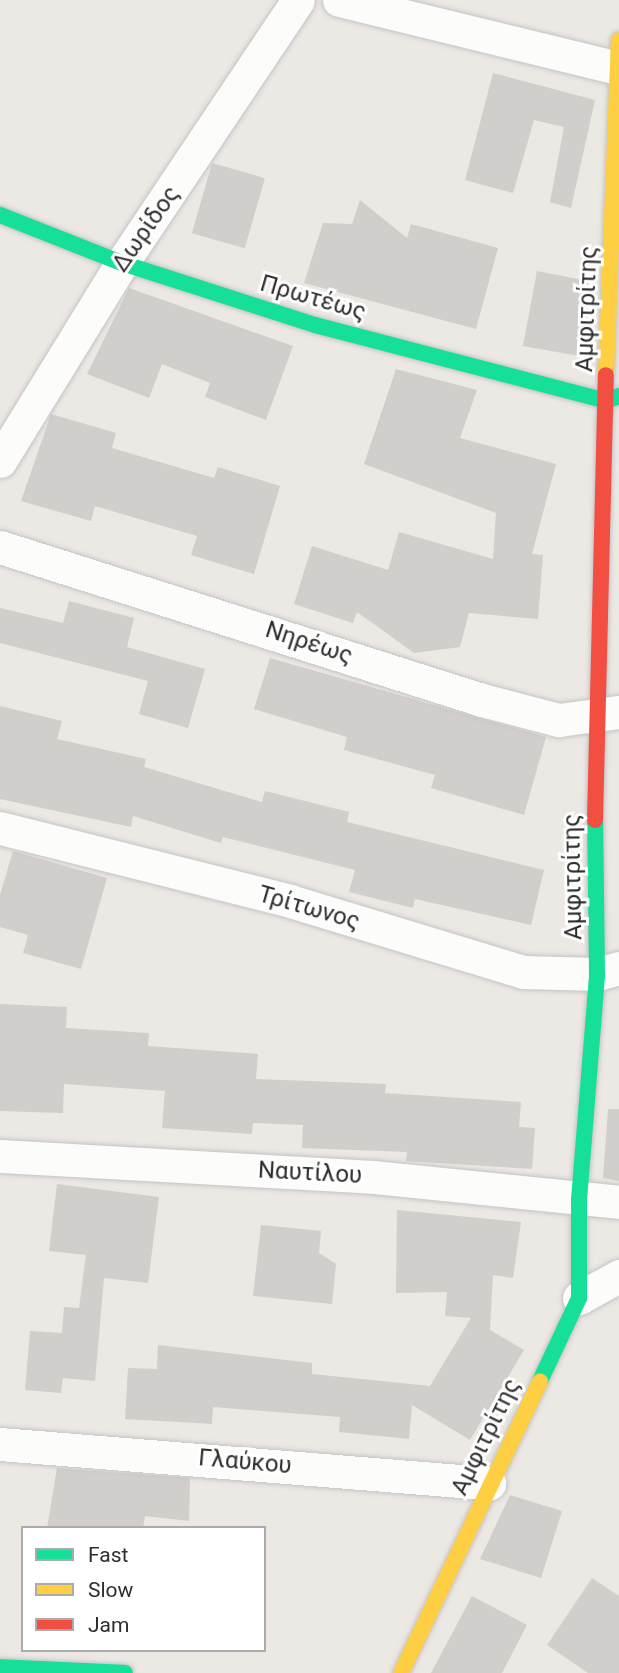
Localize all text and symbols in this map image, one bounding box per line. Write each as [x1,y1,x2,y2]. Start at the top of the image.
street label: Δωρίδος [106,180,186,278]
street label: Αμφιτρίτης [570,245,604,373]
street label: Πρωτέως [257,269,369,327]
street label: Νηρέως [262,615,356,671]
street label: Αμφιτρίτης [558,814,588,940]
street label: Τρίτωνος [255,880,363,936]
street label: Ναυτίλου [257,1156,363,1190]
street label: Αμφιτρίτης [445,1374,527,1500]
street label: Γλαύκου [197,1444,293,1480]
legend [21,1526,266,1652]
text: Fast [88,1543,128,1567]
text: Slow [88,1578,133,1602]
text: Jam [88,1613,129,1637]

